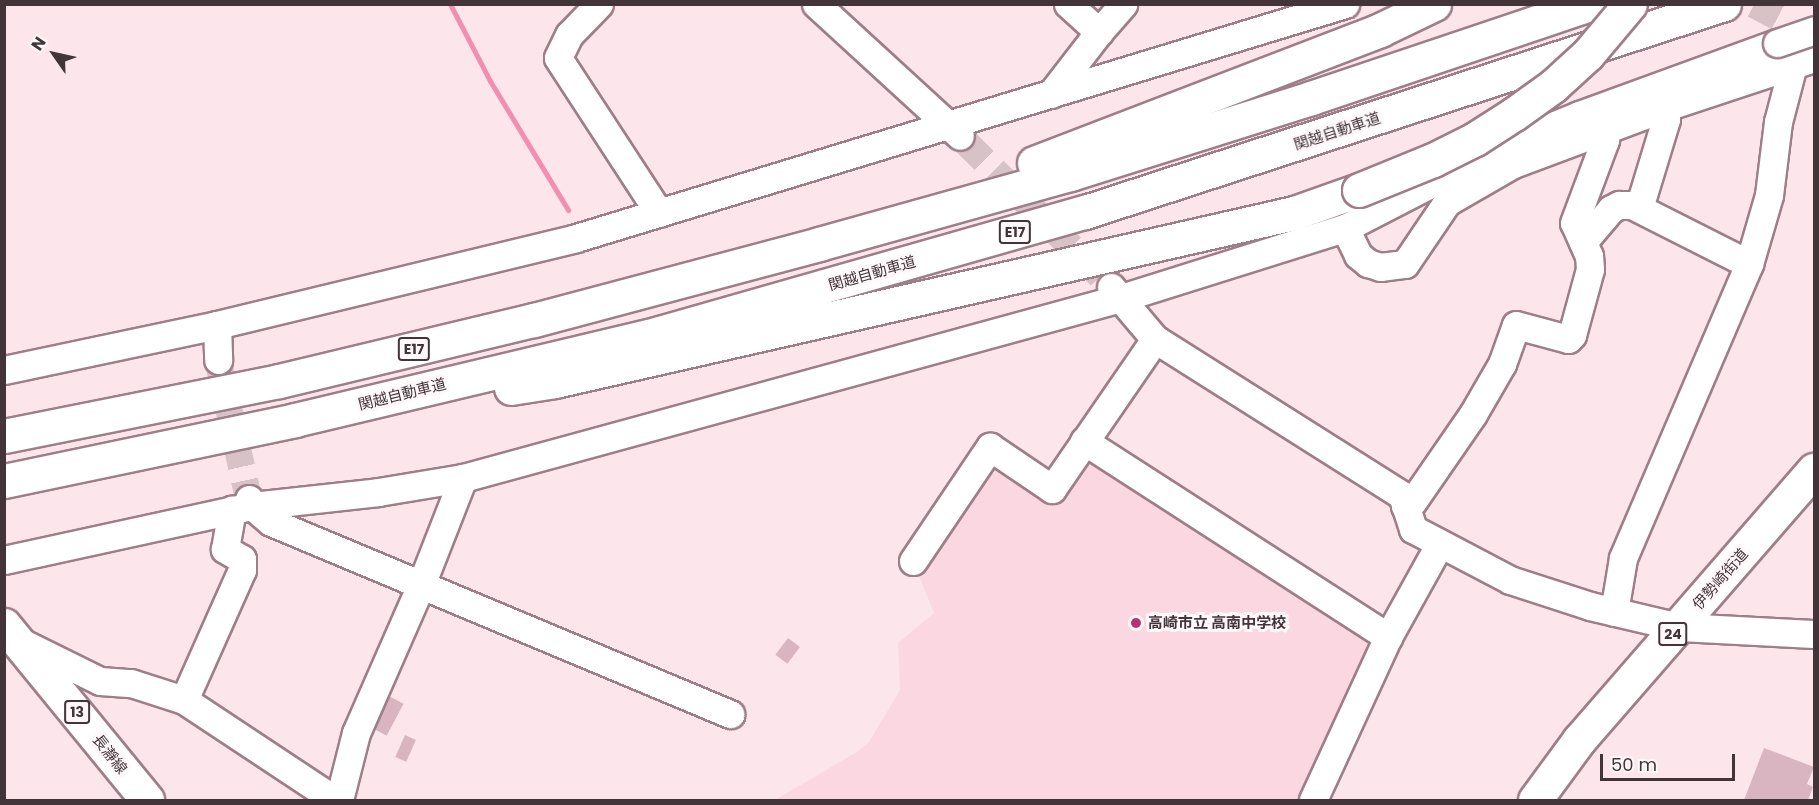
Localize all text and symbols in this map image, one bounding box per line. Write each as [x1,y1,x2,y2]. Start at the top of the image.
north arrow [24,24,84,84]
text: N [26,32,52,55]
street label: 関越自動車道 [1291,109,1383,153]
road number: E17 [998,221,1032,243]
street label: 関越自動車道 [826,252,918,294]
road number: E17 [398,338,430,360]
street label: 関越自動車道 [356,374,448,414]
street label: 伊勢崎街道 [1689,545,1751,613]
place label: 高崎市立 高南中学校 [1148,614,1286,632]
marker: 高崎市立 高南中学校 [1129,616,1143,630]
road number: 24 [1658,623,1688,645]
road number: 13 [64,701,90,723]
street label: 長瀞線 [89,731,131,777]
scale bar [1603,742,1738,780]
text: 50 m [1611,752,1657,777]

